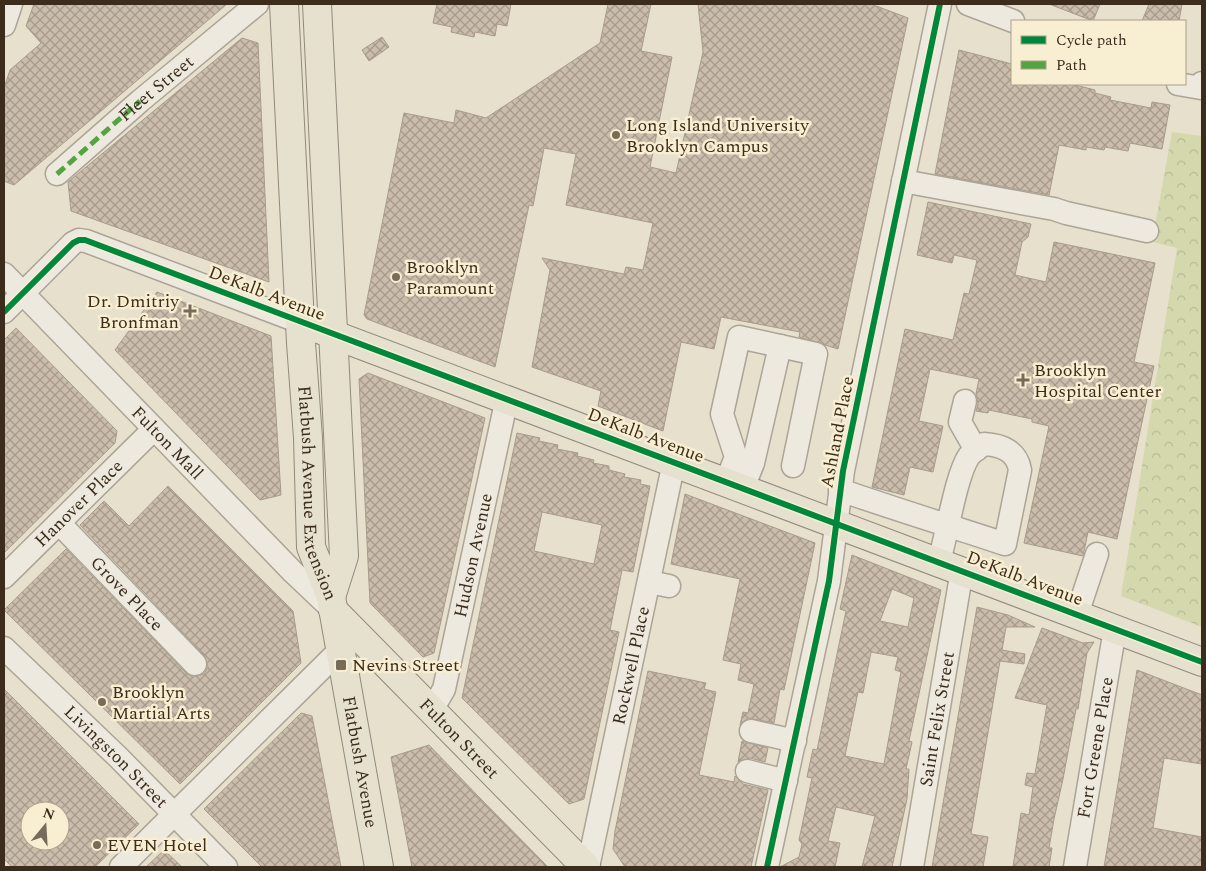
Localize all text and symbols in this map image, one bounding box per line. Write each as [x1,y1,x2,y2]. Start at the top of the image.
legend [1011,20,1186,85]
text: Cycle path [1056,29,1127,52]
street label: Fleet Street [112,49,200,128]
text: Path [1056,54,1087,77]
place label: Long Island University Brooklyn Campus [626,112,810,160]
marker: Long Island University Brooklyn Campus [610,129,622,141]
place label: Brooklyn Paramount [406,254,494,302]
street label: DeKalb Avenue [204,259,329,328]
marker: Brooklyn Paramount [390,271,402,283]
place label: Dr. Dmitriy Bronfman [87,288,180,336]
marker: Dr. Dmitriy Bronfman [183,304,197,318]
place label: Brooklyn Hospital Center [1034,357,1161,405]
marker: Brooklyn Hospital Center [1016,373,1030,387]
street label: Ashland Place [813,374,862,490]
street label: Flatbush Avenue Extension [290,384,344,604]
street label: Fulton Mall [125,400,210,486]
street label: DeKalb Avenue [583,401,708,470]
street label: Hanover Place [28,453,130,554]
street label: Hudson Avenue [447,491,500,620]
street label: DeKalb Avenue [962,544,1087,613]
street label: Grove Place [84,550,170,638]
street label: Rockwell Place [606,604,657,727]
street label: Saint Felix Street [913,650,962,789]
place label: Nevins Street [352,652,459,679]
marker: Nevins Street [334,658,348,672]
street label: Fort Greene Place [1070,675,1121,821]
place label: Brooklyn Martial Arts [112,679,211,727]
street label: Fulton Street [413,692,505,785]
street label: Flatbush Avenue [335,694,385,830]
marker: Brooklyn Martial Arts [96,696,108,708]
street label: Livingston Street [57,699,174,815]
north arrow [20,801,70,851]
text: N [40,802,58,826]
place label: EVEN Hotel [107,832,207,859]
marker: EVEN Hotel [91,839,103,851]

